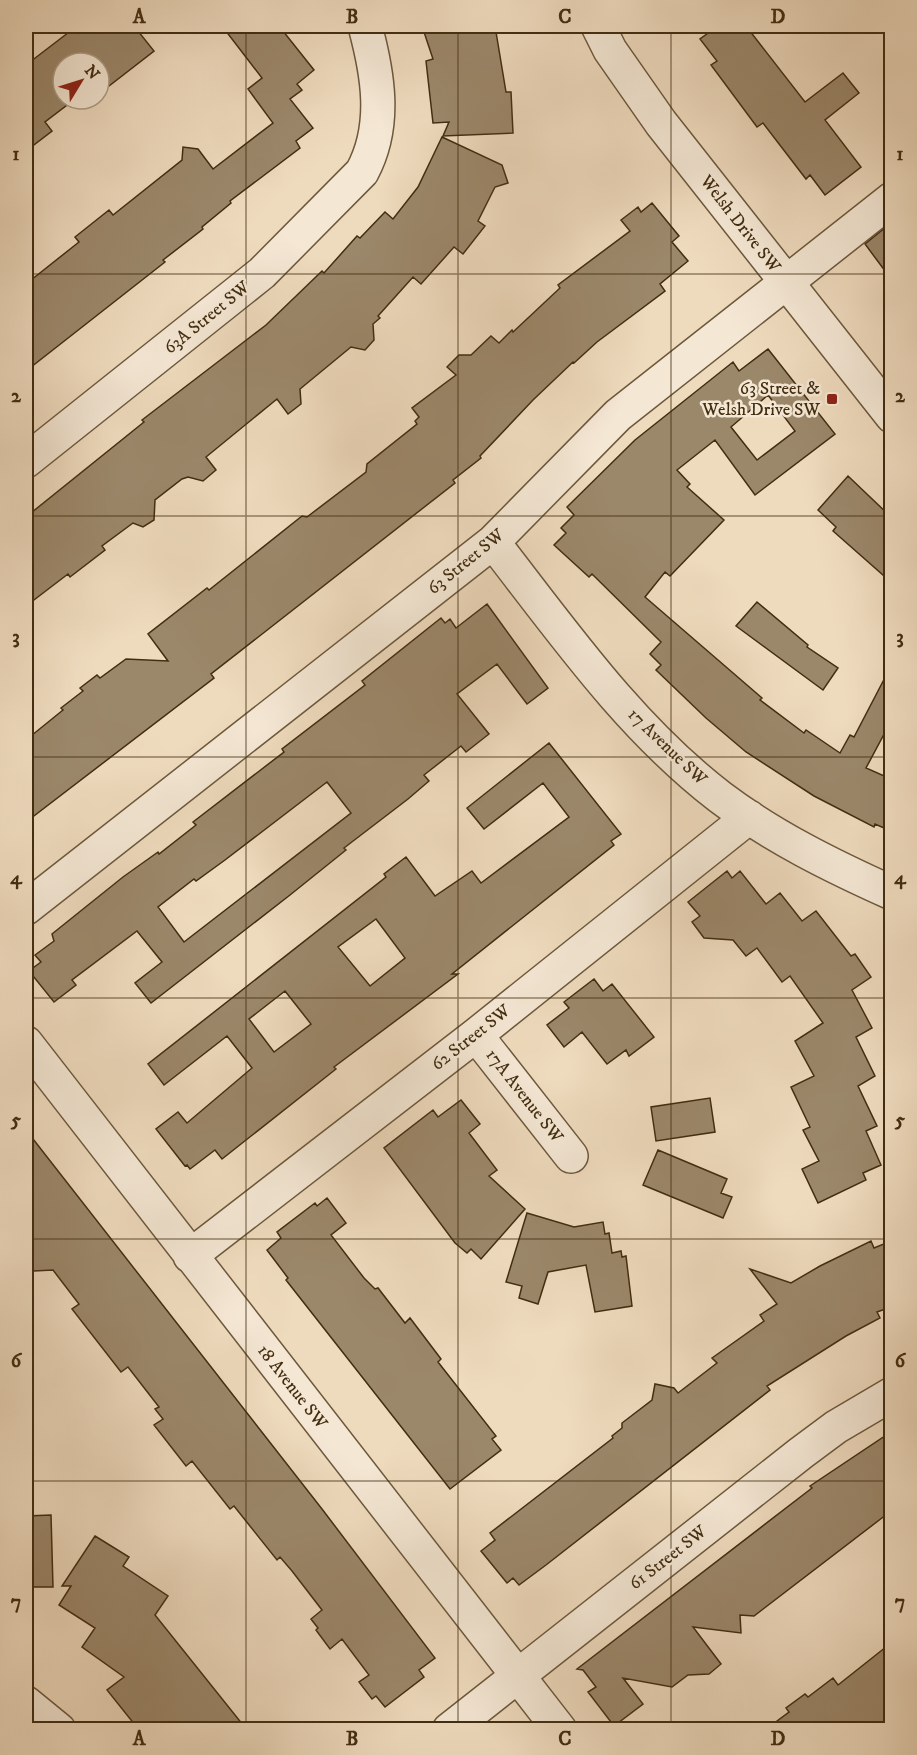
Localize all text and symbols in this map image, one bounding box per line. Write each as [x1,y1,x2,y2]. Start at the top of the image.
text: A [132,5,147,30]
text: B [346,5,358,30]
text: C [558,5,572,30]
text: D [771,5,786,30]
north arrow [51,51,111,111]
text: N [80,61,104,84]
text: 1 [12,142,20,167]
text: 1 [896,142,904,167]
street label: Welsh Drive SW [694,170,785,278]
street label: 63A Street SW [160,276,255,359]
place label: 63 Street & Welsh Drive SW [701,378,821,421]
text: 2 [11,384,22,409]
text: 2 [895,384,906,409]
marker: 63 Street & Welsh Drive SW [825,392,839,406]
street label: 63 Street SW [423,524,509,600]
text: 3 [12,625,20,650]
text: 3 [896,625,904,650]
street label: 17 Avenue SW [623,704,712,791]
text: 4 [10,866,23,891]
text: 4 [894,866,907,891]
street label: 62 Street SW [427,1000,515,1076]
street label: 17A Avenue SW [481,1045,568,1148]
text: 5 [10,1108,21,1133]
text: 5 [894,1108,905,1133]
street label: 18 Avenue SW [252,1340,332,1434]
text: 6 [11,1349,23,1374]
text: 6 [895,1349,907,1374]
street label: 61 Street SW [625,1521,711,1595]
text: 7 [11,1590,21,1615]
text: 7 [895,1590,905,1615]
text: A [132,1727,147,1752]
text: B [346,1727,358,1752]
text: C [558,1727,572,1752]
text: D [771,1727,786,1752]

